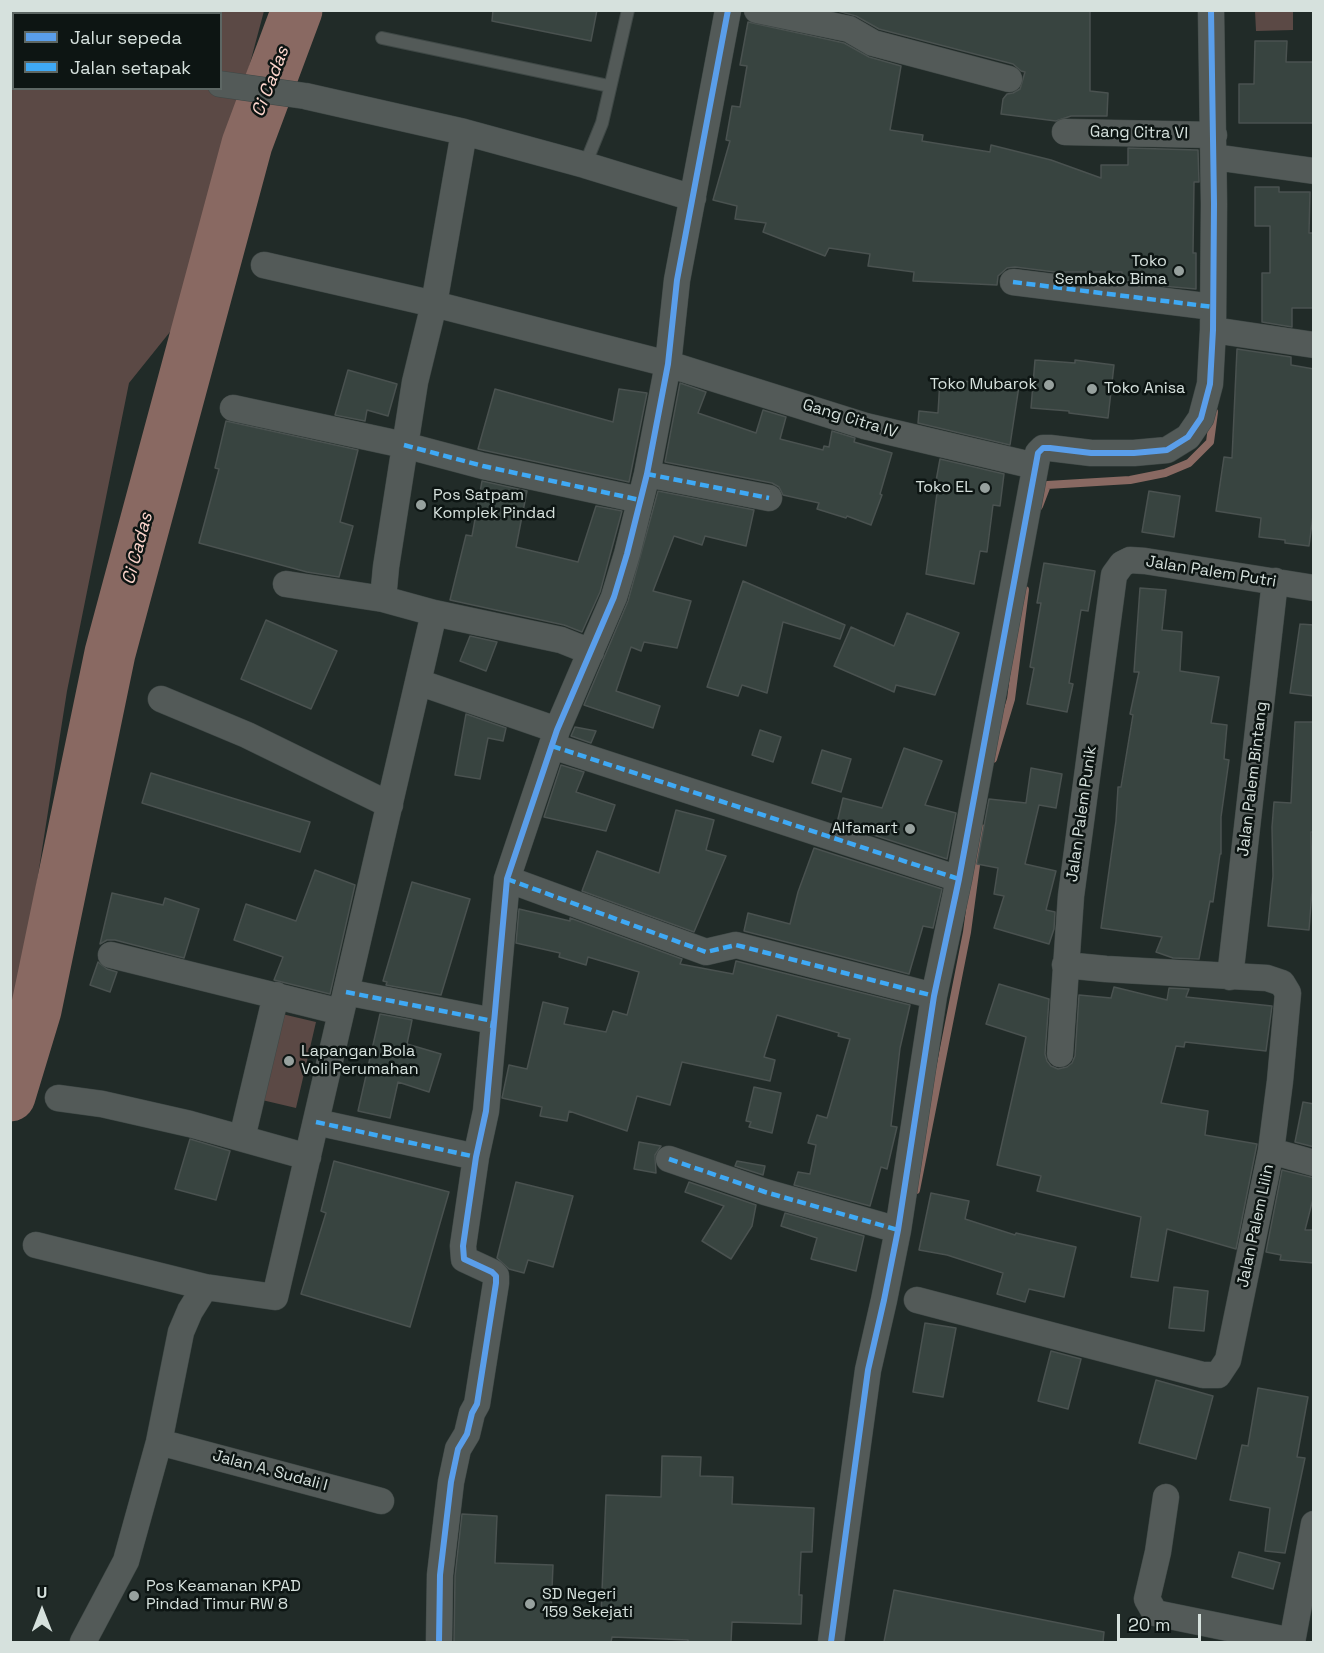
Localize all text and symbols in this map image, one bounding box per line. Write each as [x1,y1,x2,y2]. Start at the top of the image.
legend [12,12,222,90]
text: Jalur sepeda [70,26,182,49]
water label: Ci Cadas [248,44,294,120]
text: Jalan setapak [70,56,191,79]
street label: Gang Citra VI [1090,123,1188,143]
place label: Toko Sembako Bima [1055,252,1167,290]
marker: Toko Sembako Bima [1172,264,1186,278]
place label: Toko Mubarok [930,375,1037,395]
marker: Toko Mubarok [1042,378,1056,392]
place label: Toko Anisa [1104,379,1185,399]
marker: Toko Anisa [1085,382,1099,396]
street label: Gang Citra IV [800,395,900,443]
place label: Toko EL [915,478,973,498]
marker: Toko EL [978,481,992,495]
place label: Pos Satpam Komplek Pindad [433,486,555,524]
marker: Pos Satpam Komplek Pindad [414,498,428,512]
water label: Ci Cadas [118,511,158,587]
street label: Jalan Palem Putri [1144,552,1278,592]
street label: Jalan Palem Bintang [1234,700,1272,858]
street label: Jalan Palem Punik [1063,745,1101,883]
place label: Alfamart [832,819,898,839]
marker: Alfamart [903,822,917,836]
place label: Lapangan Bola Voli Perumahan [301,1042,419,1080]
marker: Lapangan Bola Voli Perumahan [282,1054,296,1068]
street label: Jalan Palem Lilin [1234,1163,1278,1289]
street label: Jalan A. Sudali I [210,1446,330,1496]
place label: Pos Keamanan KPAD Pindad Timur RW 8 [146,1577,301,1615]
north arrow [12,1581,72,1641]
text: U [37,1582,47,1603]
place label: SD Negeri 159 Sekejati [542,1585,633,1623]
marker: Pos Keamanan KPAD Pindad Timur RW 8 [127,1589,141,1603]
marker: SD Negeri 159 Sekejati [523,1597,537,1611]
scale bar [1120,1602,1204,1640]
text: 20 m [1128,1613,1171,1636]

